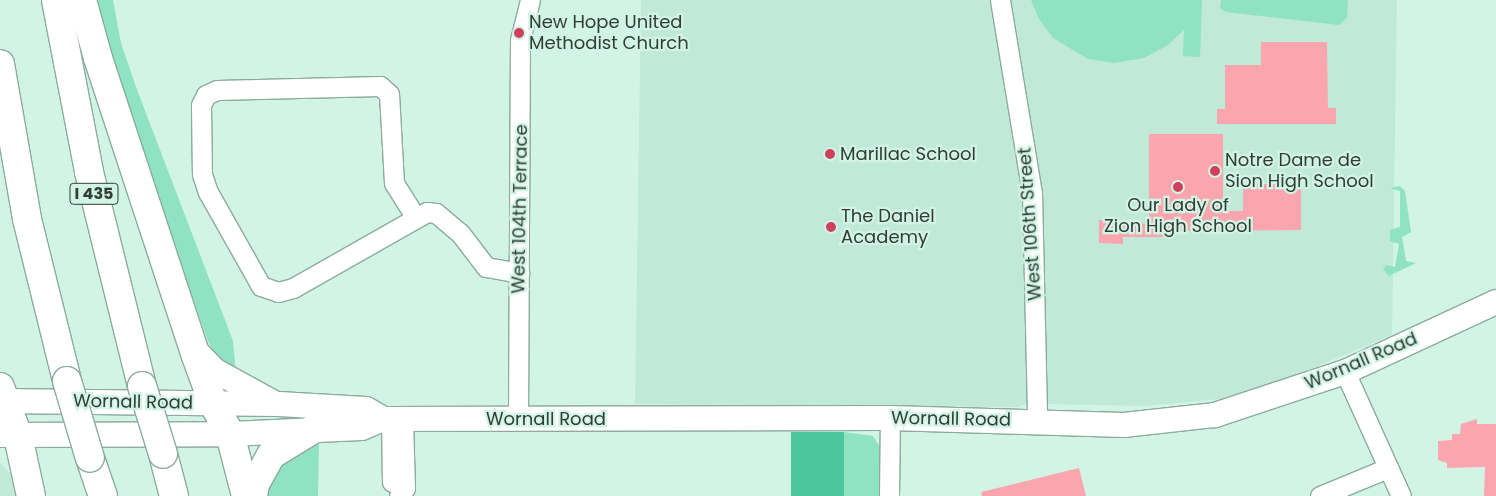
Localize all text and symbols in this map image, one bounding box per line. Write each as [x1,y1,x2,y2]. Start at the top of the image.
place label: New Hope United Methodist Church [529,12,689,54]
marker: New Hope United Methodist Church [513,27,525,39]
street label: West 104th Terrace [508,124,532,294]
place label: Marillac School [840,143,976,165]
street label: West 106th Street [1014,147,1046,301]
marker: Marillac School [824,148,836,160]
place label: Notre Dame de Sion High School [1225,150,1374,192]
marker: Notre Dame de Sion High School [1209,165,1221,177]
road number: I 435 [69,180,119,208]
marker: Our Lady of Zion High School [1172,181,1184,193]
place label: Our Lady of Zion High School [1104,195,1252,238]
place label: The Daniel Academy [841,206,935,248]
marker: The Daniel Academy [825,221,837,233]
street label: Wornall Road [1302,328,1420,394]
street label: Wornall Road [73,390,193,414]
street label: Wornall Road [891,407,1011,431]
street label: Wornall Road [486,408,606,430]

